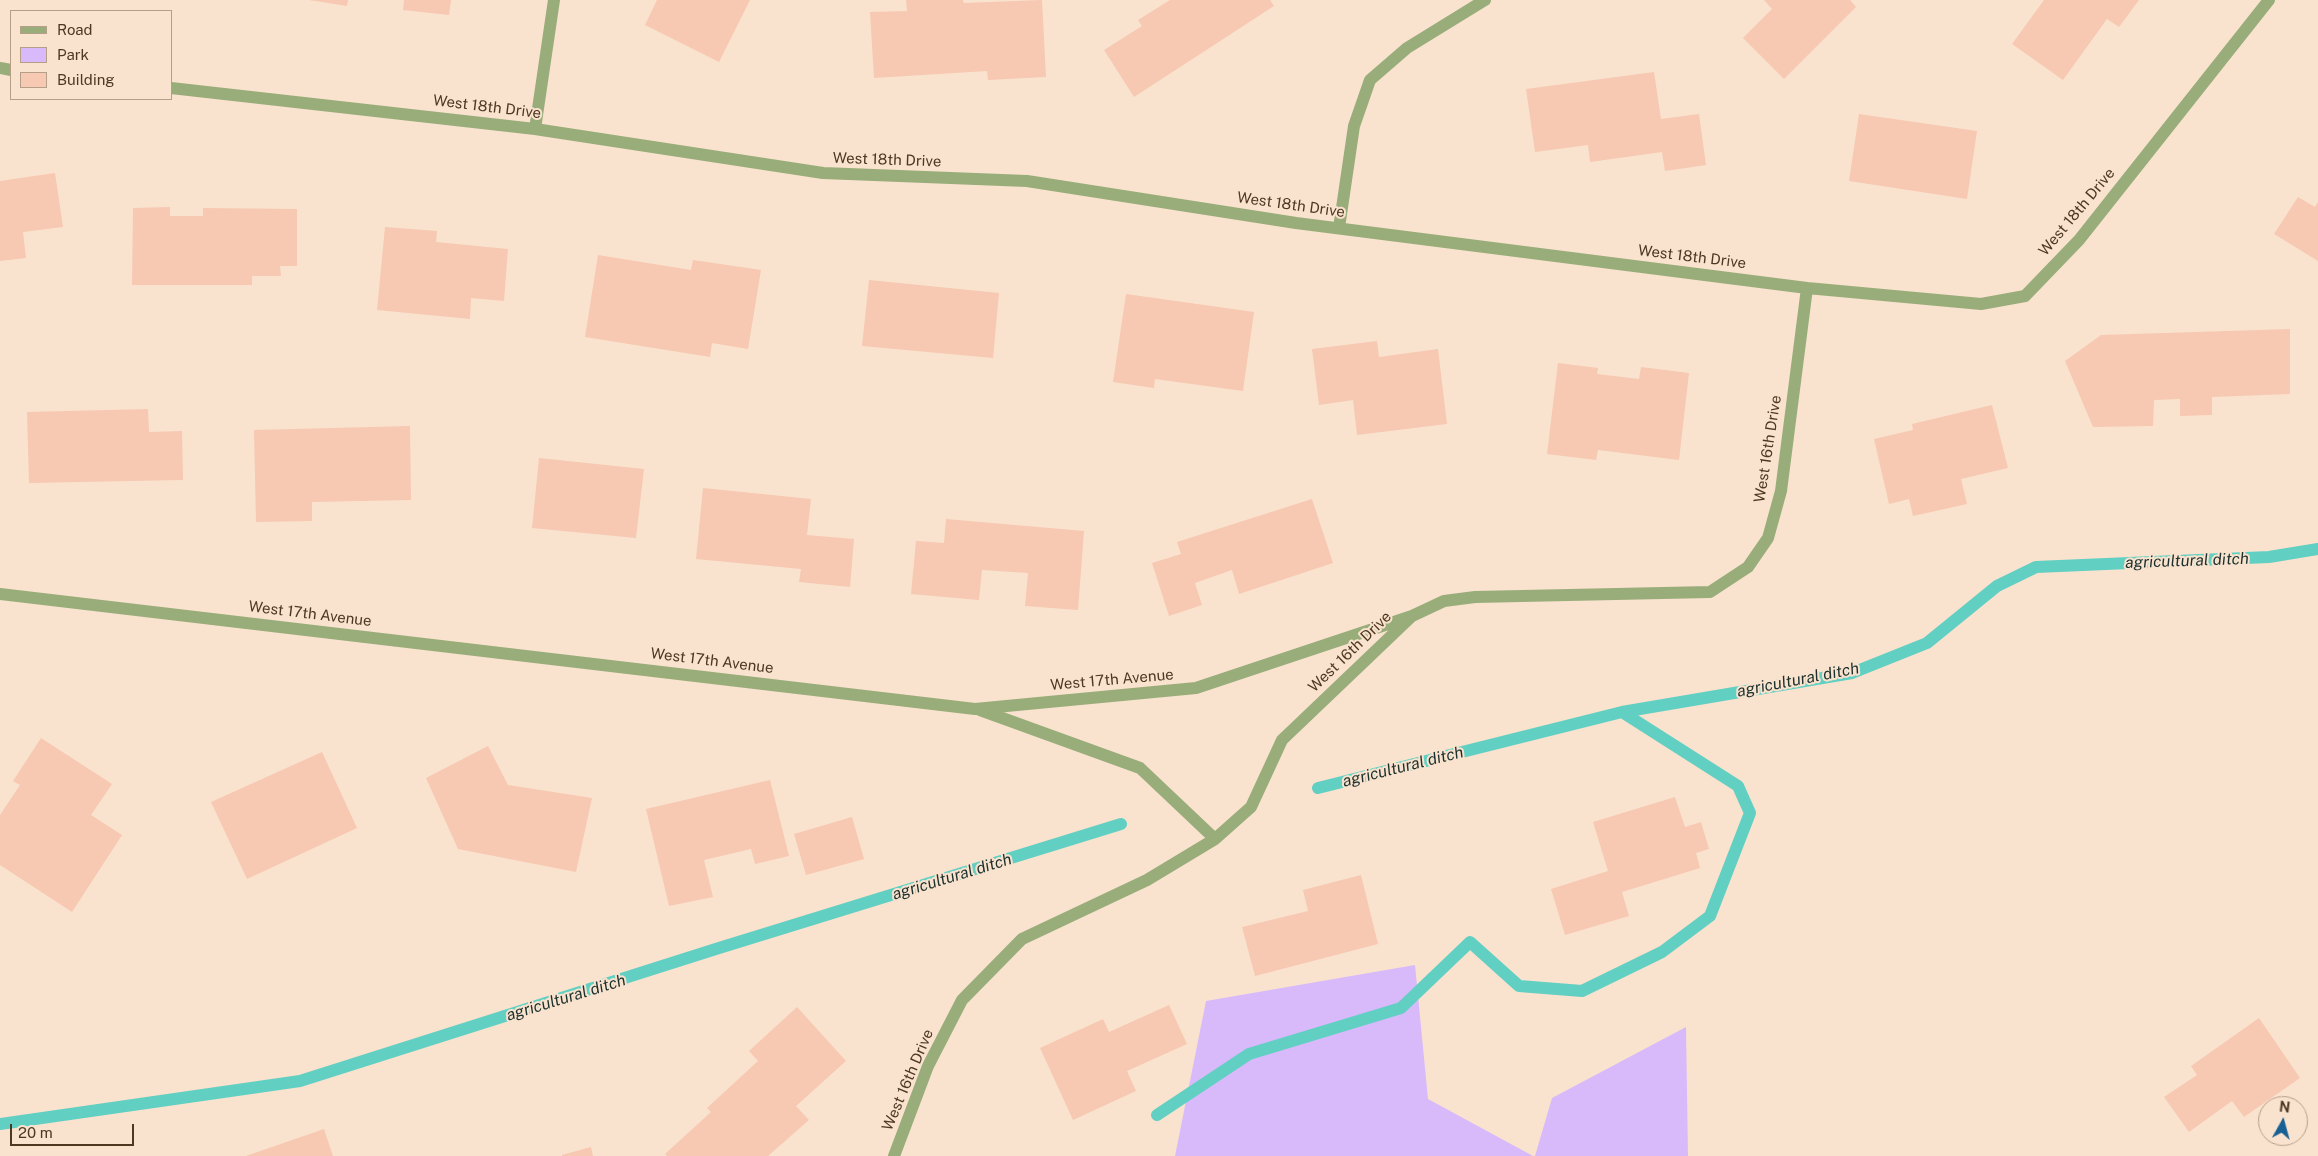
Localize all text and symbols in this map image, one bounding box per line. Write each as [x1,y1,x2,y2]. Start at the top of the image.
legend [10,10,172,100]
text: Road [57,21,93,38]
text: Park [57,46,89,63]
text: Building [57,71,115,88]
street label: West 18th Drive [432,91,542,123]
street label: West 18th Drive [832,149,942,171]
street label: West 18th Drive [2035,165,2119,259]
street label: West 18th Drive [1236,189,1346,221]
street label: West 18th Drive [1637,241,1747,273]
street label: West 16th Drive [1751,394,1785,504]
water label: agricultural ditch [2125,549,2249,573]
street label: West 17th Avenue [248,598,372,630]
street label: West 16th Drive [1305,608,1395,696]
street label: West 17th Avenue [650,645,774,677]
water label: agricultural ditch [1735,659,1861,701]
street label: West 17th Avenue [1050,666,1174,694]
water label: agricultural ditch [1341,743,1465,791]
water label: agricultural ditch [890,850,1014,904]
water label: agricultural ditch [504,971,628,1025]
street label: West 16th Drive [879,1027,937,1133]
north arrow [2258,1096,2308,1146]
text: N [2278,1098,2291,1116]
scale bar [12,1114,136,1146]
text: 20 m [18,1124,53,1141]

